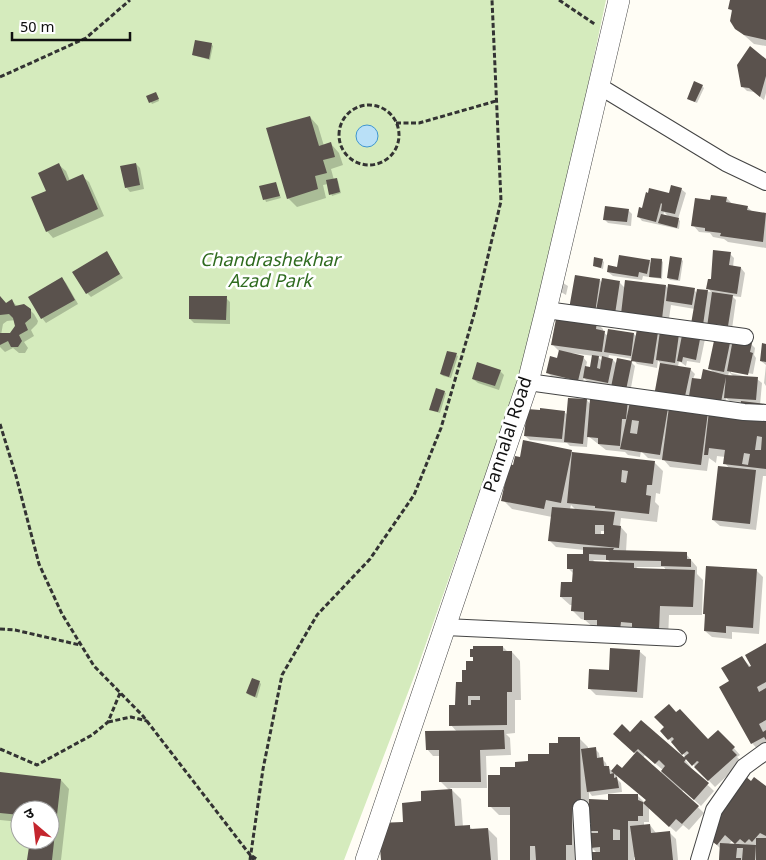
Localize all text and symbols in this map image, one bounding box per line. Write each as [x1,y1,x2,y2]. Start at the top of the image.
scale bar [12,10,130,42]
text: 50 m [20,19,54,38]
park label: Chandrashekhar Azad Park [200,250,343,294]
street label: Pannalal Road [479,374,539,496]
north arrow [10,800,60,850]
text: उ [22,804,38,825]

